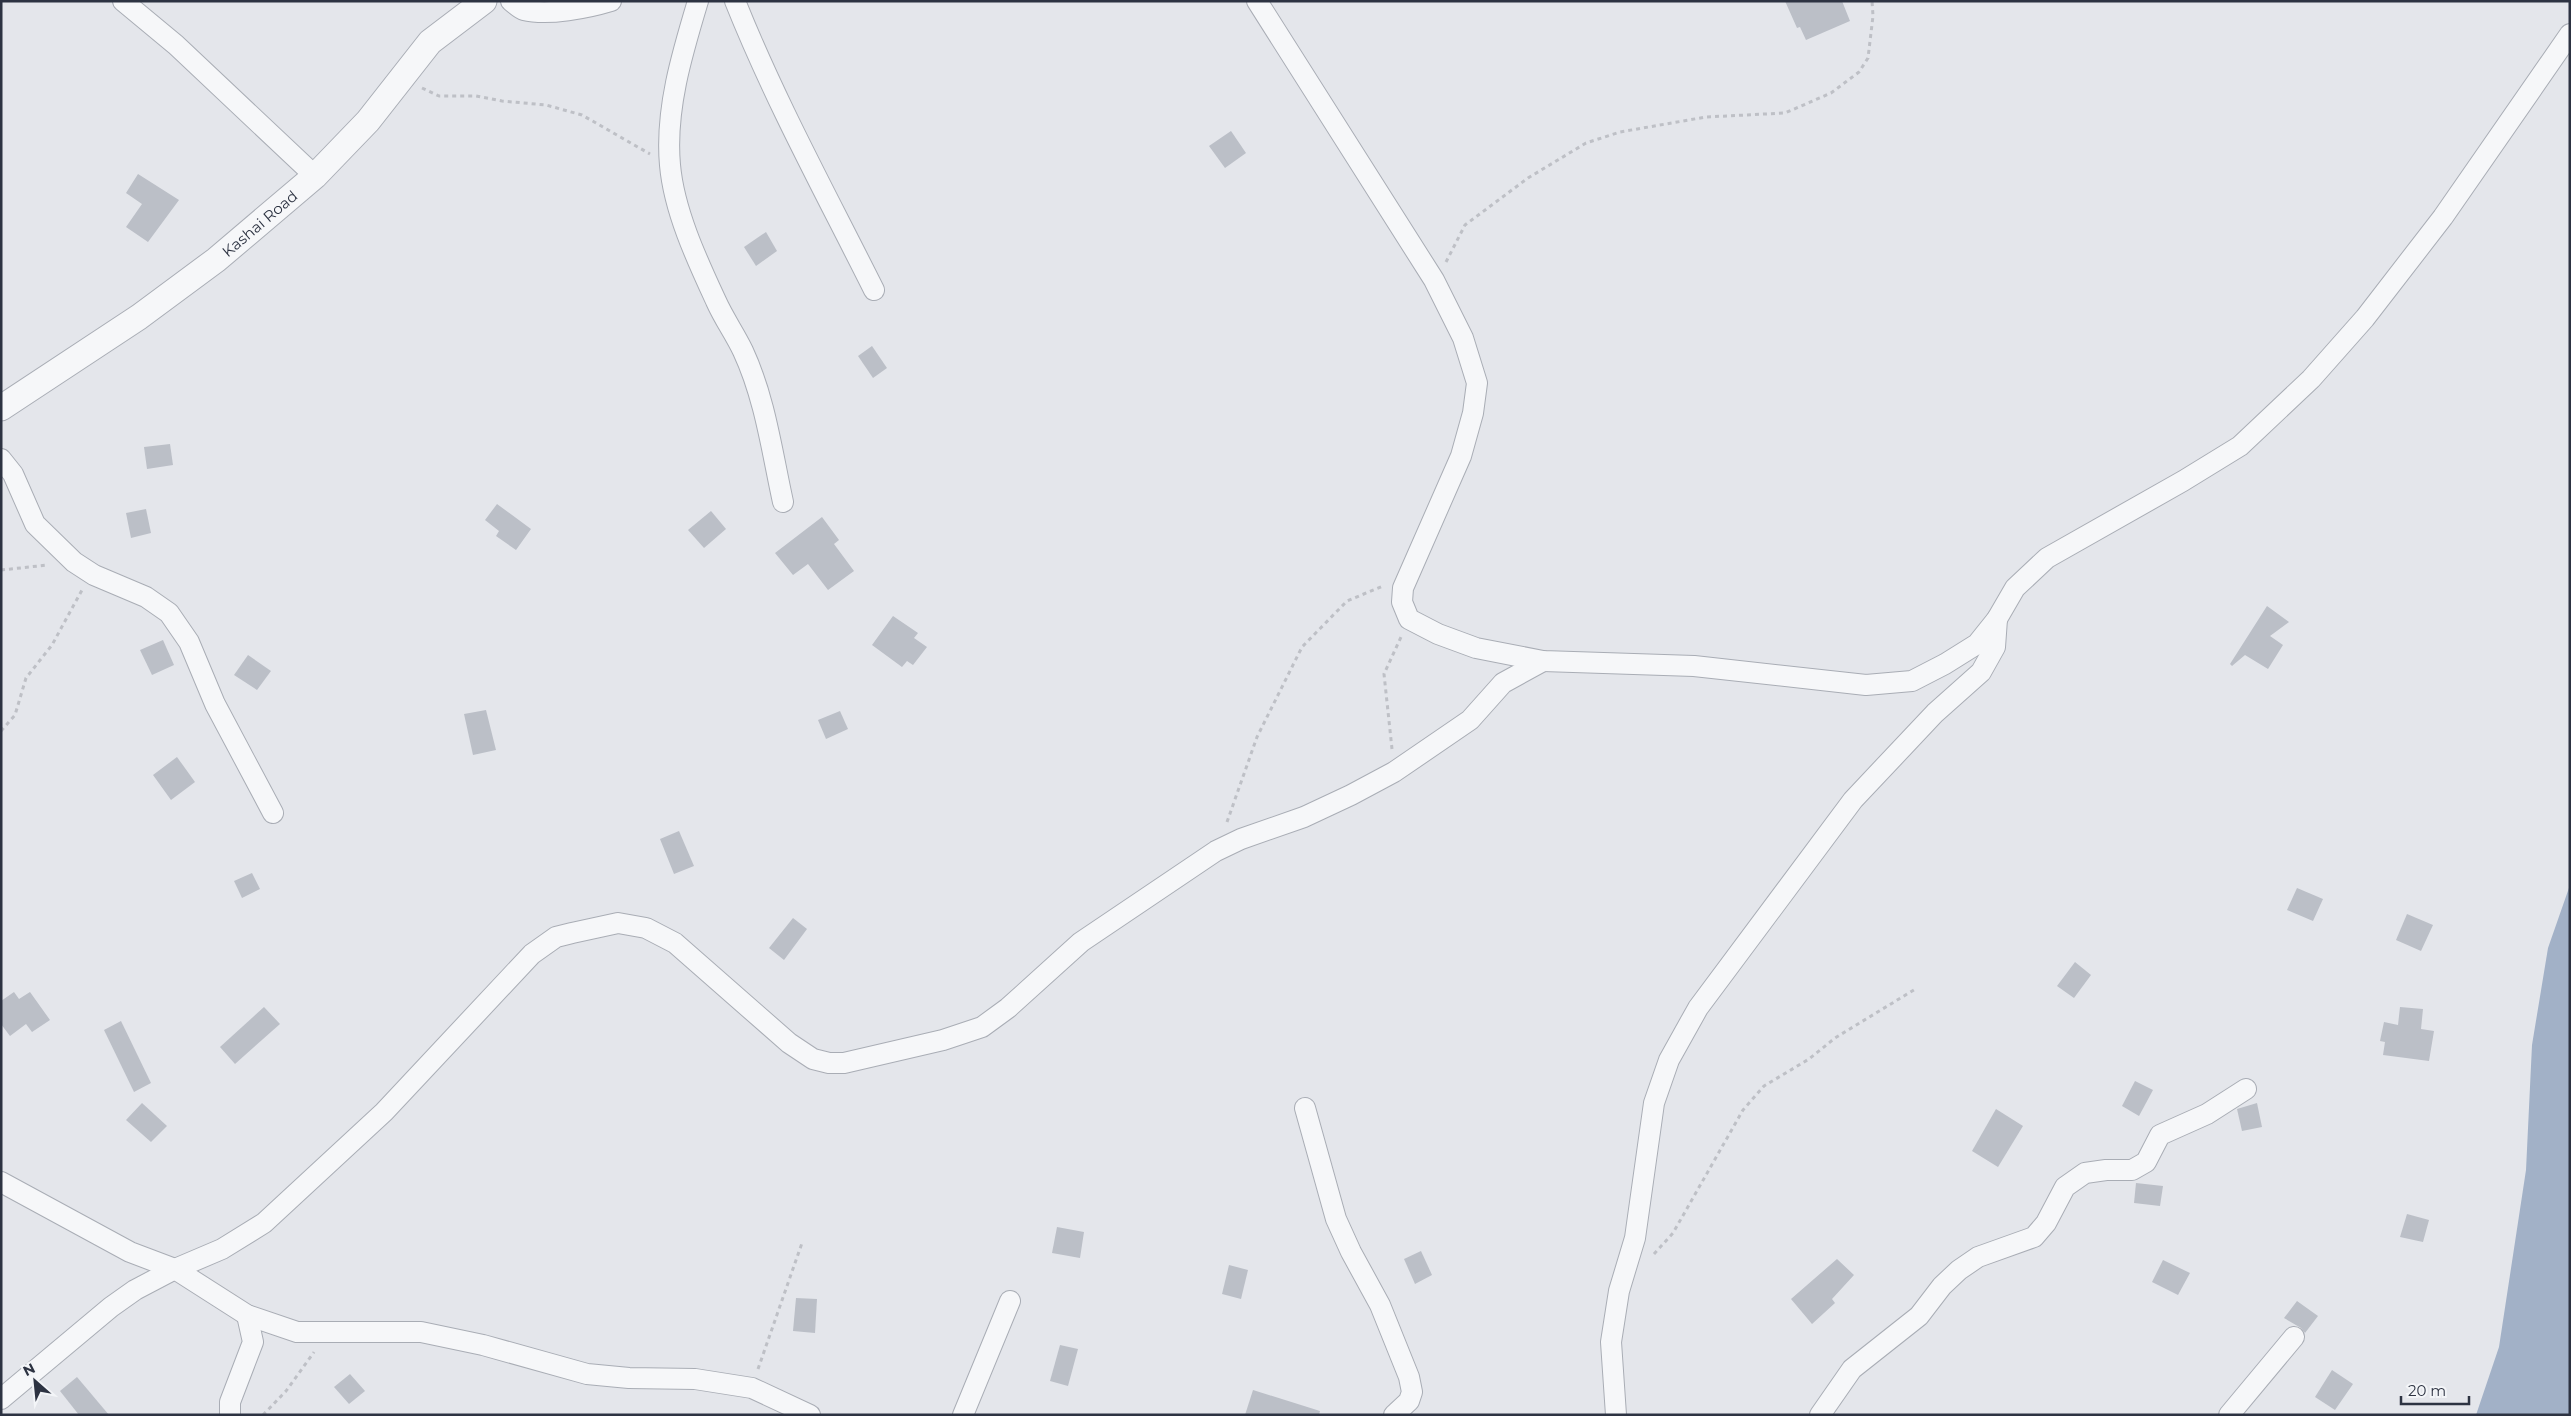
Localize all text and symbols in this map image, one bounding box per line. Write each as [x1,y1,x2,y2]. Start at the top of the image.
street label: Kashai Road [218,186,301,260]
north arrow [10,1356,60,1406]
text: N [20,1359,38,1380]
scale bar [2401,1374,2468,1406]
text: 20 m [2408,1381,2446,1400]

